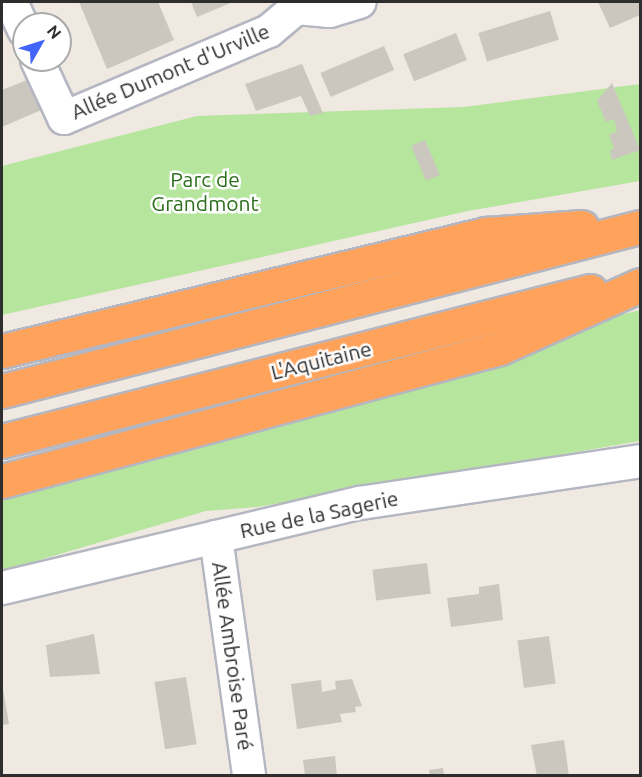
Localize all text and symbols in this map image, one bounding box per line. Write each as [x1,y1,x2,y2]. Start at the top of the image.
north arrow [12,12,72,72]
street label: Allée Dumont d'Urville [67,18,273,124]
text: N [44,22,65,42]
park label: Parc de Grandmont [151,166,259,216]
street label: L'Aquitaine [268,335,374,385]
street label: Rue de la Sagerie [237,485,401,543]
street label: Allée Ambroise Paré [207,560,259,752]

